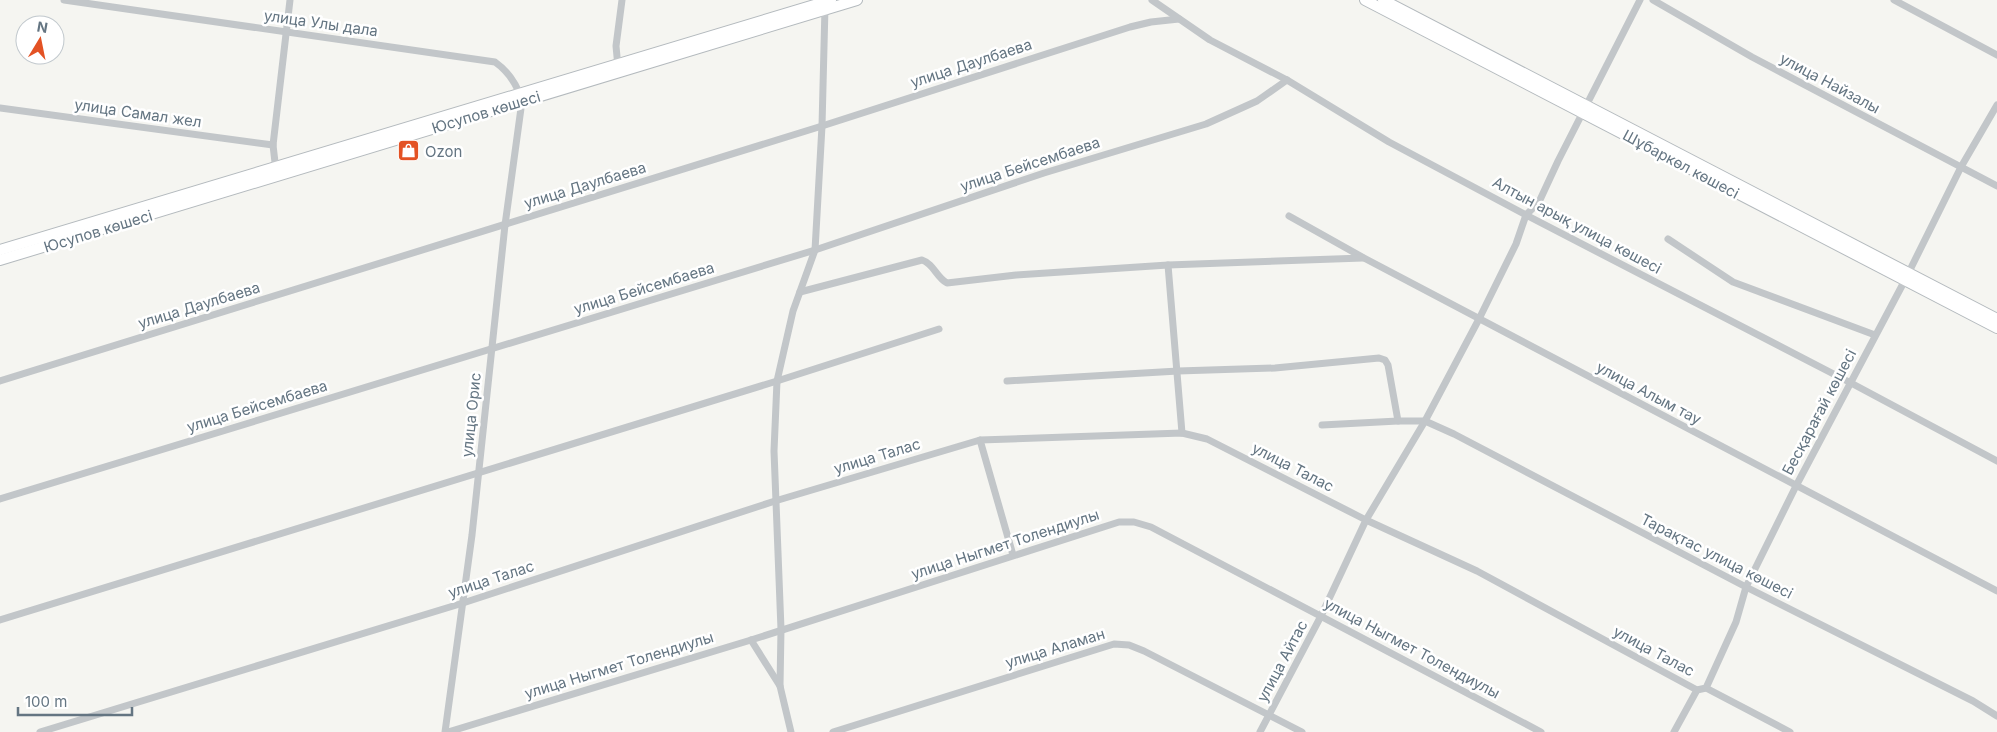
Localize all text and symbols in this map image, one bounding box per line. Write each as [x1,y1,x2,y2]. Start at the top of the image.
street label: улица Улы дала [263,6,379,40]
north arrow [15,15,65,65]
text: N [36,17,49,36]
street label: улица Даулбаева [908,34,1034,92]
street label: улица Найзалы [1777,49,1883,117]
street label: Юсупов көшесі [429,86,543,138]
street label: улица Самал жел [73,95,203,131]
street label: Шұбаркөл көшесі [1620,125,1742,203]
street label: улица Бейсембаева [958,132,1102,196]
shop icon: Ozon [397,139,421,163]
place label: Ozon [425,142,462,161]
street label: улица Даулбаева [522,157,648,213]
street label: Алтын арық улица көшесі [1489,172,1665,278]
street label: Юсупов көшесі [41,205,155,257]
street label: улица Бейсембаева [571,258,717,318]
street label: улица Даулбаева [136,277,262,333]
street label: Бесқарағай көшесі [1778,346,1860,478]
street label: улица Алым тау [1593,357,1705,429]
street label: улица Орис [457,372,485,458]
street label: улица Бейсембаева [184,376,330,436]
street label: улица Талас [831,434,923,478]
street label: улица Талас [1249,438,1337,496]
street label: улица Ныгмет Толендиулы [909,505,1101,583]
street label: Тарақтас улица көшесі [1638,509,1796,603]
street label: улица Талас [446,556,536,602]
street label: улица Ныгмет Толендиулы [1321,593,1503,703]
street label: улица Айтас [1252,617,1312,705]
street label: улица Талас [1610,622,1698,680]
street label: улица Аламан [1003,624,1107,672]
street label: улица Ныгмет Толендиулы [522,627,716,703]
scale bar [18,684,131,716]
text: 100 m [25,692,67,711]

